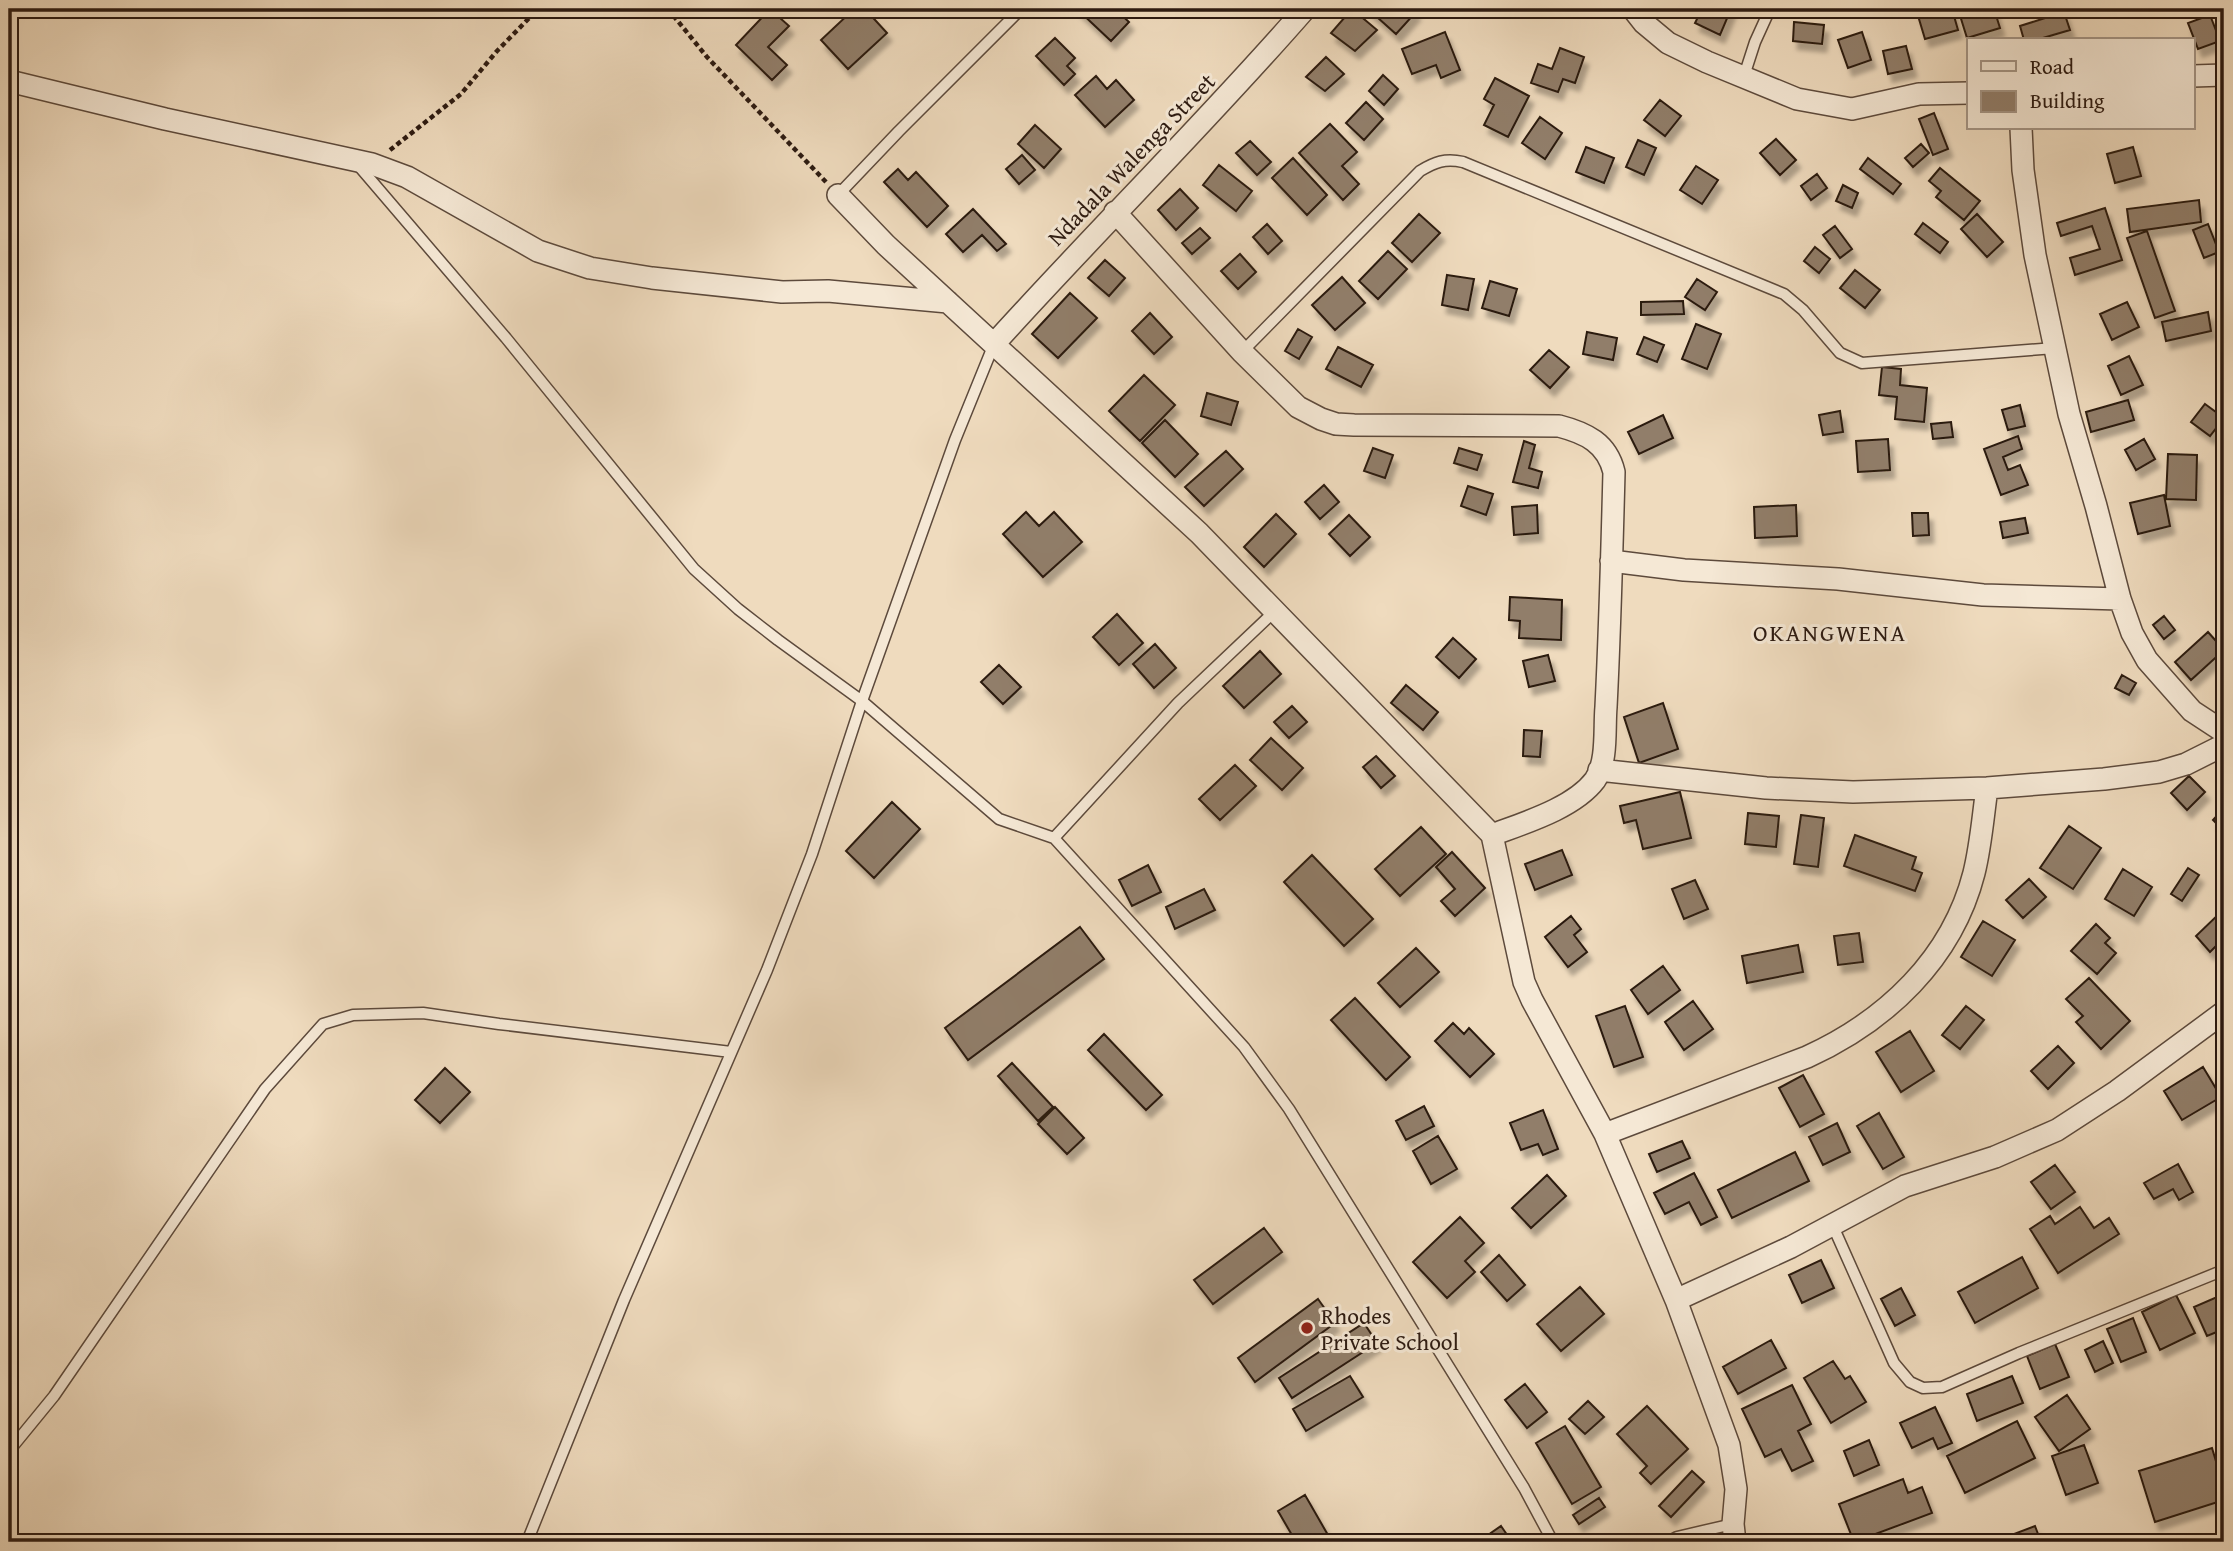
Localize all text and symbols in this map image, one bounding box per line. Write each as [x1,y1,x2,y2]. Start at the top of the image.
legend [1967,38,2194,130]
text: Road [2030,51,2075,82]
street label: Ndadala Walenga Street [1040,65,1222,253]
text: Building [2030,85,2105,116]
district label: OKANGWENA [1753,615,1907,650]
place label: Rhodes Private School [1321,1299,1459,1358]
marker: Rhodes Private School [1299,1320,1315,1336]

